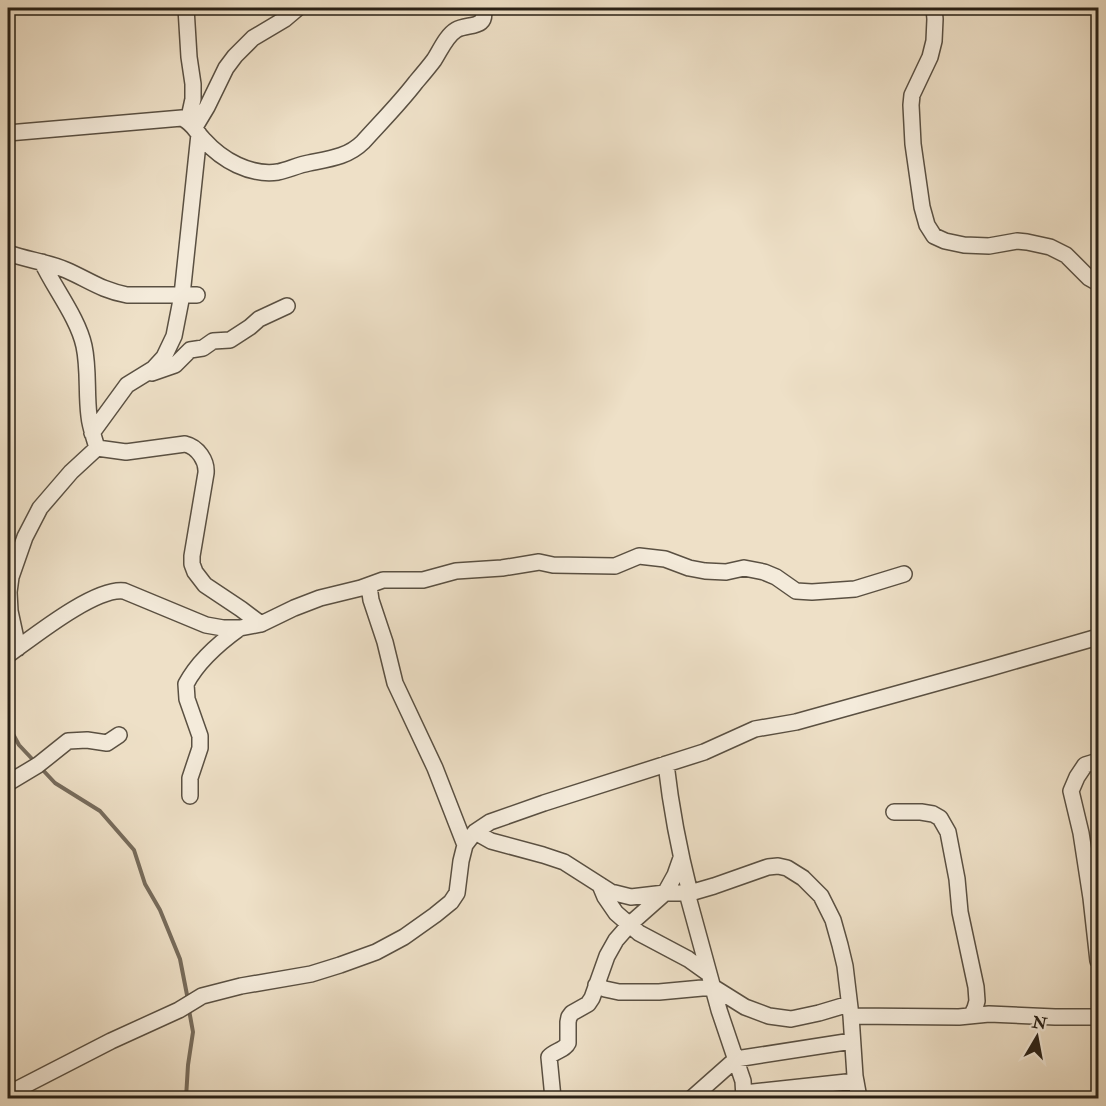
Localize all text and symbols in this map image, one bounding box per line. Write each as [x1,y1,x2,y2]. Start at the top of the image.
north arrow [1007,1007,1067,1067]
text: N [1030,1012,1049,1034]

